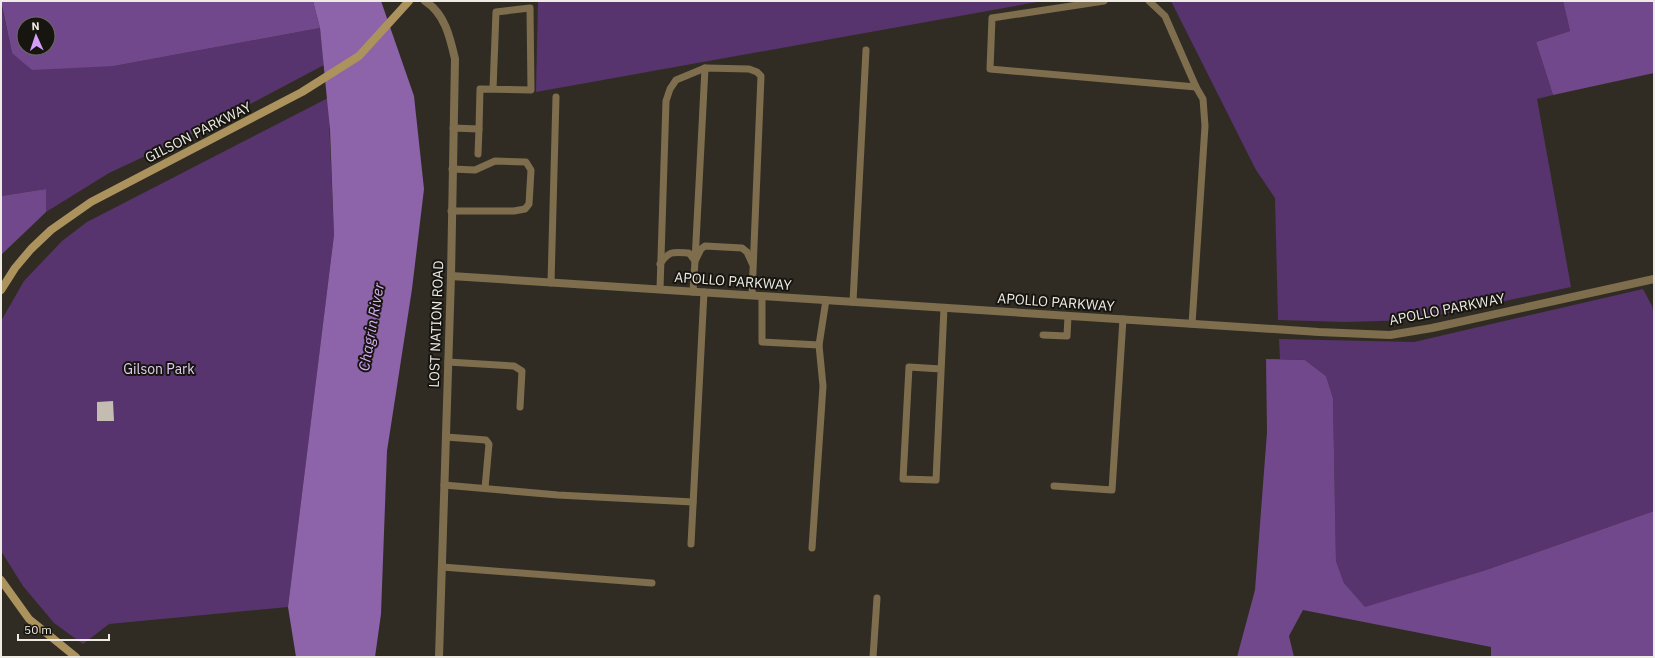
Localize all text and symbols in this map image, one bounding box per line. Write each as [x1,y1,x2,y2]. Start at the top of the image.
north arrow [16,16,56,56]
text: N [31,19,40,33]
street label: GILSON PARKWAY [142,97,255,167]
street label: LOST NATION ROAD [425,260,447,388]
street label: APOLLO PARKWAY [674,268,793,294]
water label: Chagrin River [354,281,388,372]
street label: APOLLO PARKWAY [997,289,1116,315]
street label: APOLLO PARKWAY [1388,289,1507,329]
park label: Gilson Park [123,360,195,378]
scale bar [18,616,109,642]
text: 50 m [24,622,52,637]

